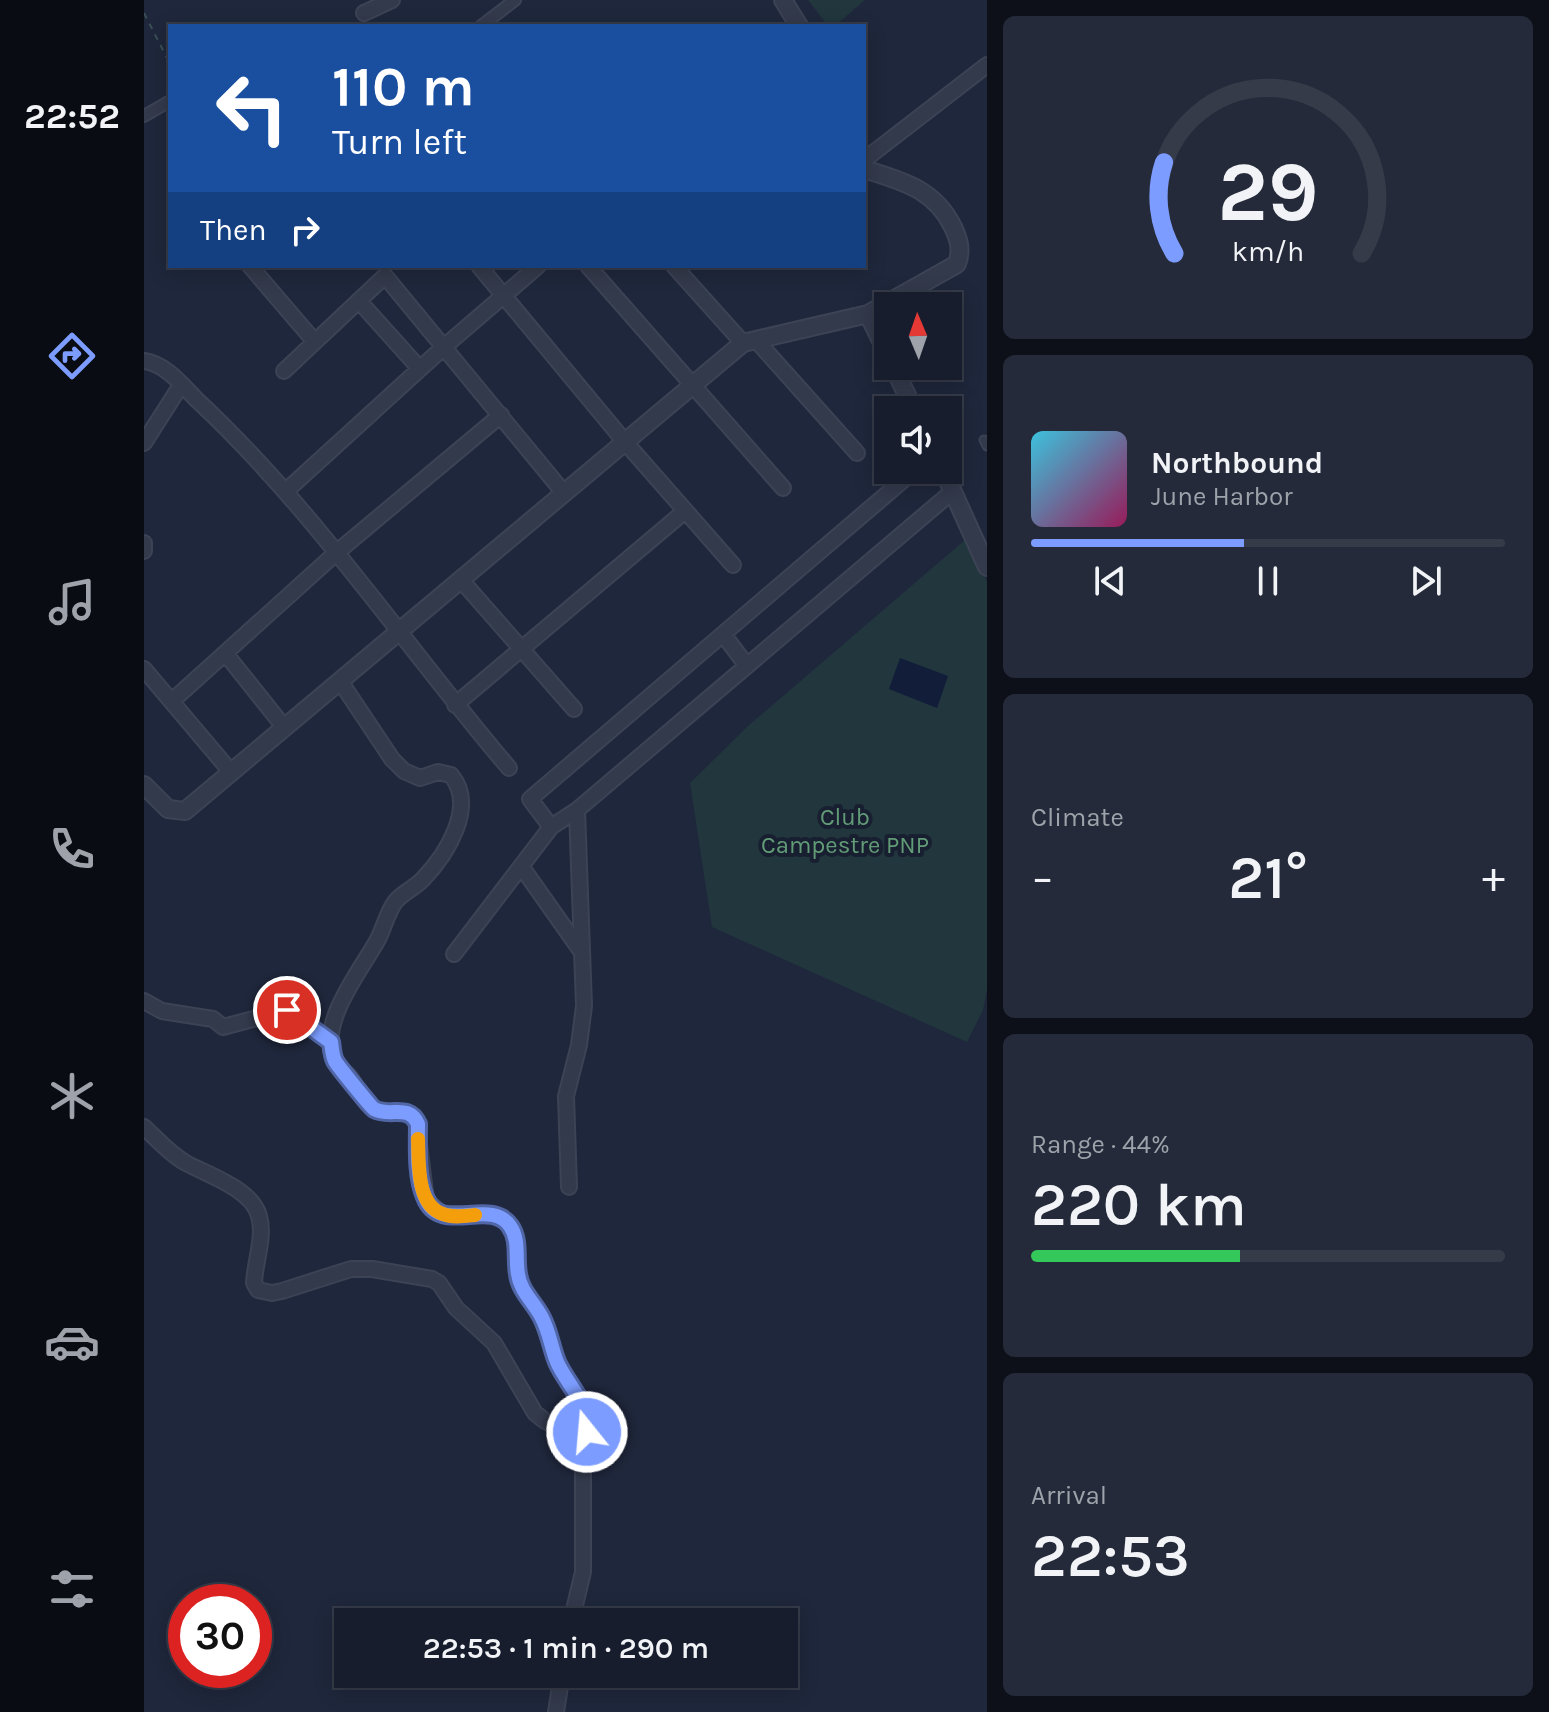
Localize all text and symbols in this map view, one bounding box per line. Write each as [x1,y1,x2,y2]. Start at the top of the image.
text: 110 m [332,54,475,119]
icon: left [200,56,304,160]
text: 22:52 [24,95,120,137]
text: Turn left [332,121,467,163]
text: 29 [1217,143,1319,240]
icon: right [283,208,327,252]
text: Then [200,212,267,248]
text: km/h [1232,235,1304,268]
north arrow [874,292,962,380]
map controls [874,292,962,484]
icon: directions [44,328,100,384]
button: sound [874,396,962,484]
text: Northbound [1151,445,1323,481]
text: June Harbor [1151,481,1293,512]
icon: previous [1088,559,1132,603]
icon: pause [1246,559,1290,603]
icon: next [1404,559,1448,603]
icon: music [44,574,100,630]
text: Climate [1031,802,1124,833]
park label: Club Campestre PNP [761,803,929,859]
icon: phone [44,821,100,877]
text: 21° [1228,843,1308,913]
text: − [1031,852,1054,903]
text: + [1482,852,1505,903]
pin [253,976,321,1044]
icon: arrive [265,988,309,1032]
icon: climate [44,1068,100,1124]
text: Range · 44% [1031,1129,1170,1160]
text: 220 km [1031,1170,1247,1240]
icon: car [44,1314,100,1370]
position arrow [545,1390,629,1474]
text: Arrival [1031,1480,1107,1511]
text: 22:53 [1031,1521,1190,1591]
icon: filters [44,1561,100,1617]
speed limit sign: 30 [168,1584,272,1688]
text: 22:53 · 1 min · 290 m [423,1630,709,1666]

